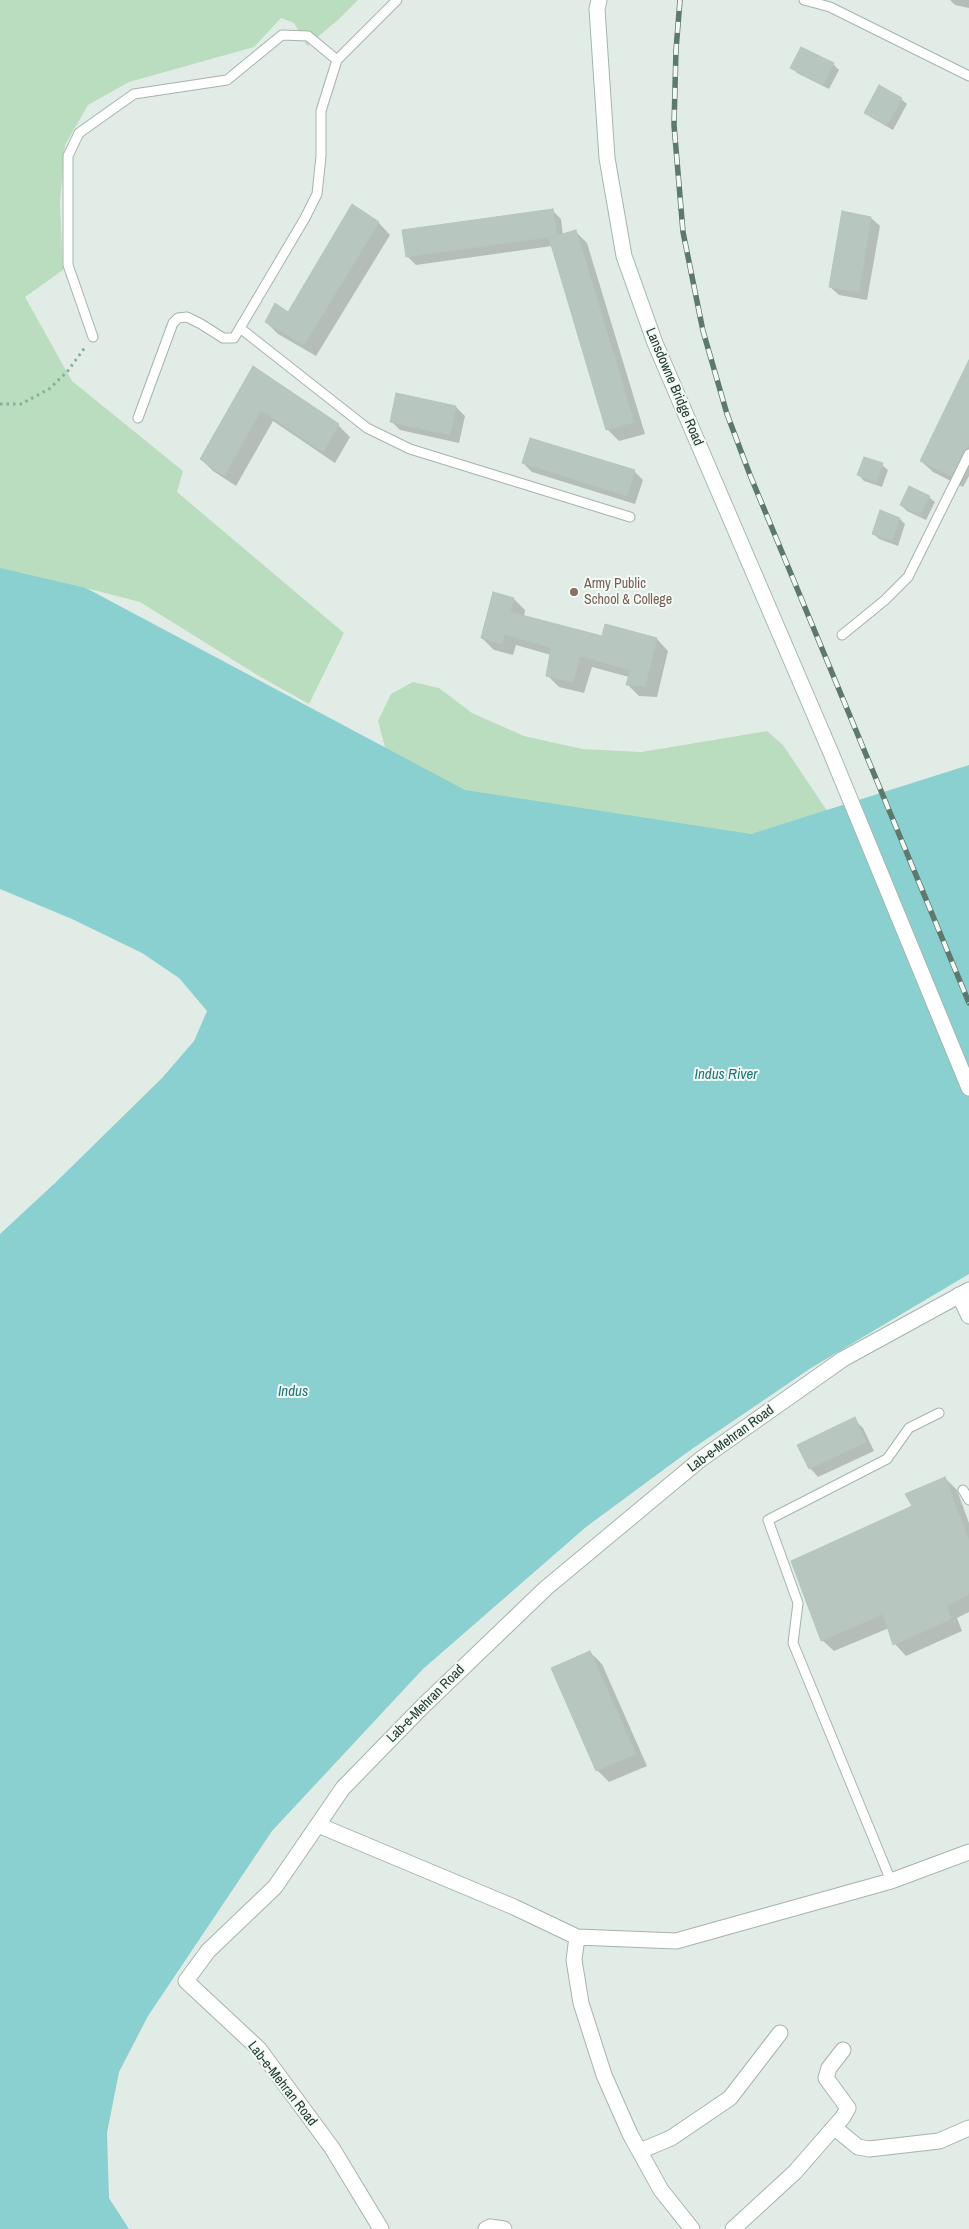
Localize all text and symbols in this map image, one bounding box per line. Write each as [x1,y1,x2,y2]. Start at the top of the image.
street label: Lansdowne Bridge Road [642,326,706,448]
place label: Army Public School & College [584,576,672,608]
marker: Army Public School & College [568,586,580,598]
water label: Indus River [695,1066,757,1084]
water label: Indus [278,1383,308,1401]
street label: Lab-e-Mehran Road [685,1402,777,1476]
street label: Lab-e-Mehran Road [384,1662,468,1746]
street label: Lab-e-Mehran Road [244,2038,320,2130]

